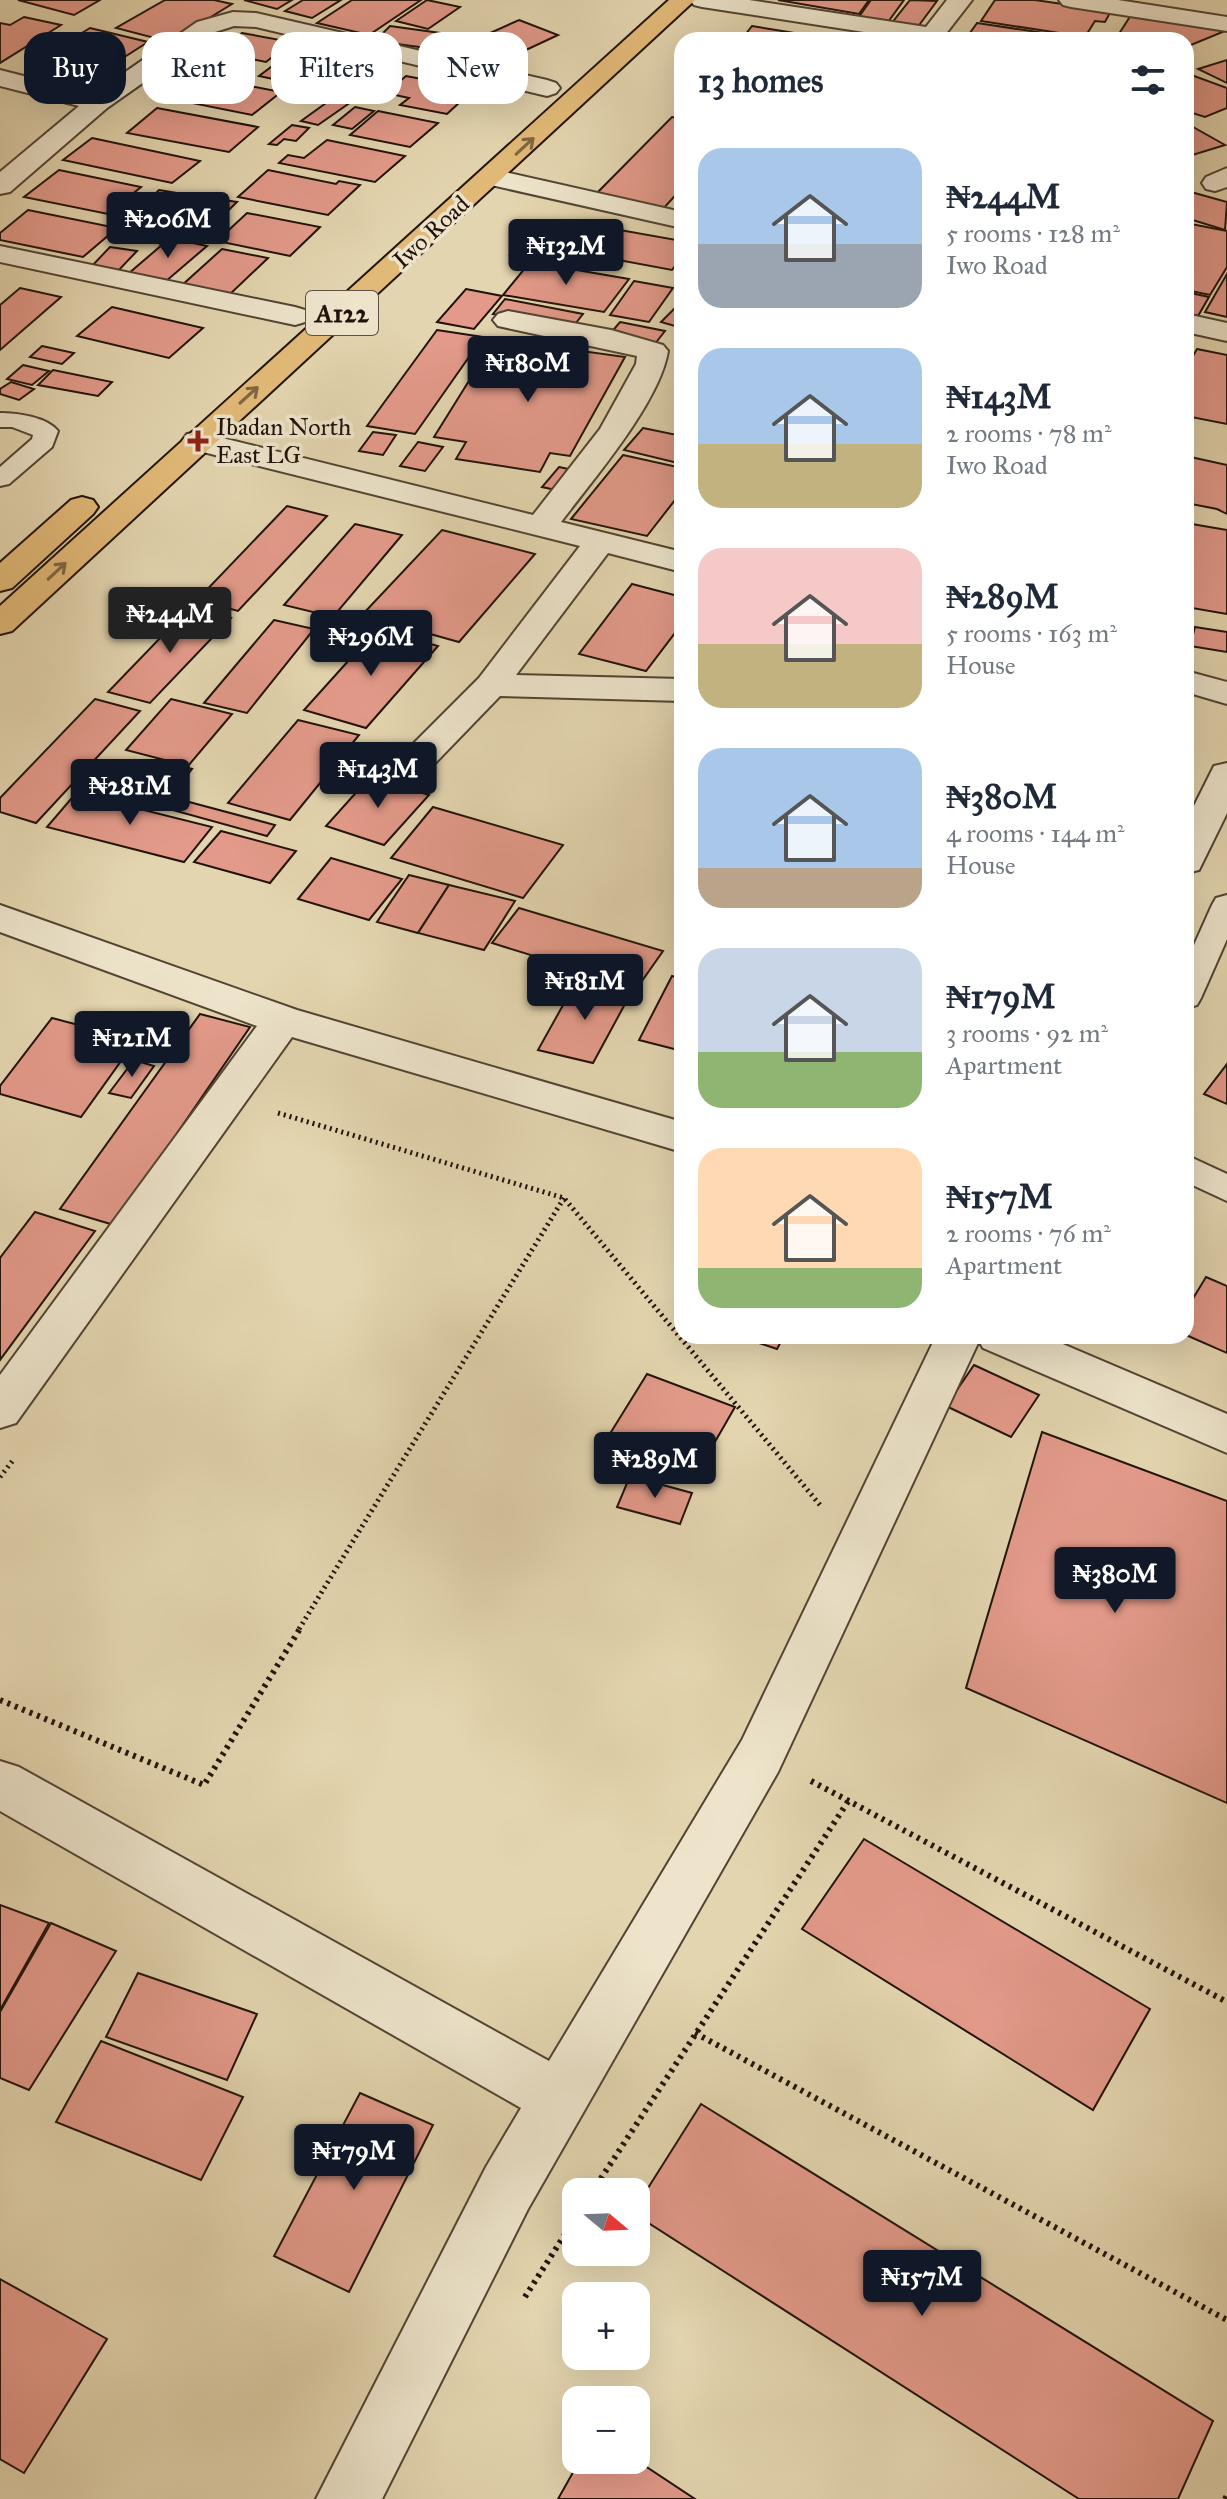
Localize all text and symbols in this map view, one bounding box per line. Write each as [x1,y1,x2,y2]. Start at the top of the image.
chip: Buy [24,32,126,104]
chip: Rent [142,32,255,104]
chip: Filters [271,32,402,104]
chip: New [418,32,528,104]
icon: filters [1126,58,1170,102]
text: 13 homes [698,60,823,101]
one-way arrow [514,137,534,155]
text: ₦244M [946,176,1060,217]
icon: home [762,180,858,276]
street label: Iwo Road [386,189,476,275]
pin: ₦206M [112,192,224,260]
text: ₦206M [125,202,211,234]
text: 5 rooms · 128 m² [946,217,1120,249]
pin: ₦132M [510,219,622,287]
text: ₦132M [526,229,606,261]
text: Iwo Road [946,249,1048,281]
road number: A122 [306,291,378,335]
pin: ₦180M [472,336,584,404]
text: ₦180M [486,346,570,378]
text: ₦143M [946,376,1052,417]
icon: home [762,380,858,476]
one-way arrow [238,387,258,405]
place label: Ibadan North East LG [216,412,351,470]
text: 2 rooms · 78 m² [946,417,1111,449]
marker: Ibadan North East LG [187,430,209,452]
text: Iwo Road [946,449,1048,481]
one-way arrow [47,562,67,581]
text: ₦289M [946,576,1059,617]
icon: home [762,580,858,676]
pin: ₦244M [114,587,226,655]
text: ₦244M [126,597,214,629]
pin: ₦296M [315,610,427,678]
text: 5 rooms · 163 m² [946,617,1117,649]
text: ₦296M [328,620,414,652]
text: House [946,649,1016,681]
pin: ₦143M [322,742,434,810]
text: ₦143M [338,752,418,784]
pin: ₦281M [74,759,186,827]
text: ₦281M [89,769,171,801]
text: ₦380M [946,776,1057,817]
icon: home [762,780,858,876]
text: 4 rooms · 144 m² [946,817,1125,849]
text: House [946,849,1016,881]
pin: ₦181M [529,954,641,1022]
text: ₦181M [545,964,625,996]
text: ₦179M [946,976,1055,1017]
icon: home [762,980,858,1076]
pin: ₦121M [76,1011,188,1079]
text: 3 rooms · 92 m² [946,1017,1108,1049]
text: ₦121M [93,1021,171,1053]
text: Apartment [946,1049,1062,1081]
text: ₦157M [946,1176,1053,1217]
icon: home [762,1180,858,1276]
text: 2 rooms · 76 m² [946,1217,1111,1249]
text: Apartment [946,1249,1062,1281]
pin: ₦289M [599,1432,711,1500]
text: ₦289M [612,1442,698,1474]
pin: ₦380M [1059,1547,1171,1615]
text: ₦380M [1073,1557,1157,1589]
pin: ₦179M [298,2124,410,2192]
text: ₦179M [312,2134,396,2166]
north arrow [562,2178,650,2266]
map controls [562,2178,650,2474]
pin: ₦157M [866,2250,978,2318]
text: ₦157M [881,2260,963,2292]
button: + [562,2282,650,2370]
button: − [562,2386,650,2474]

